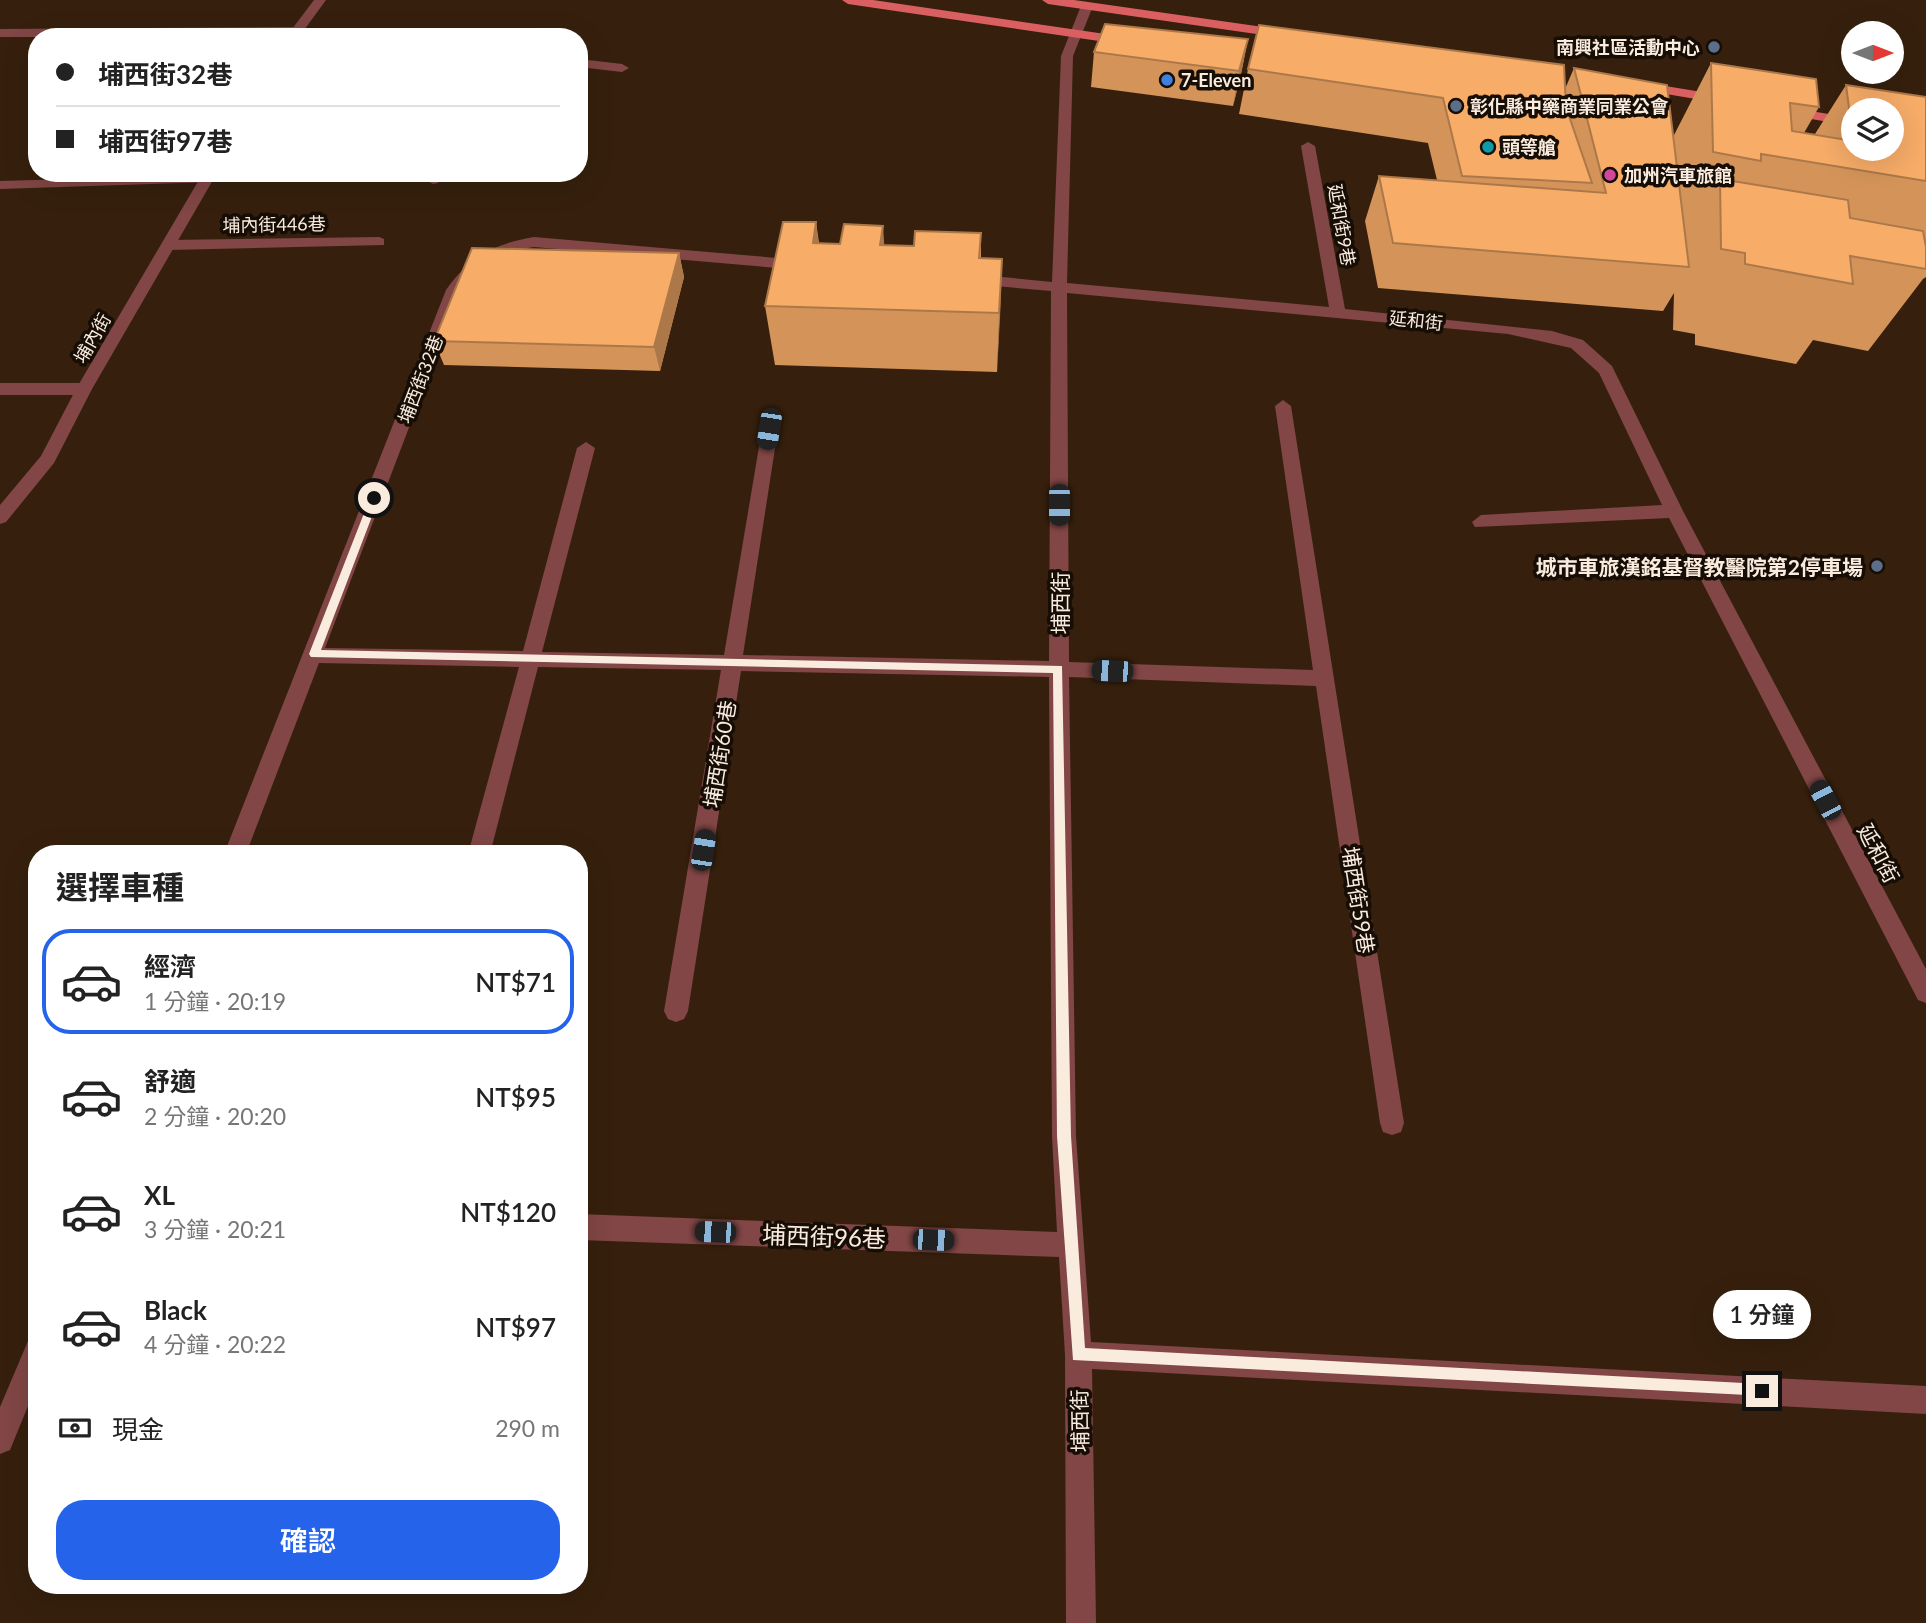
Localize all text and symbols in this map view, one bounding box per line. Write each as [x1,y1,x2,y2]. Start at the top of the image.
north arrow [1841,21,1904,84]
map controls [1841,21,1904,161]
place label: 南興社區活動中心 [1556,36,1700,58]
marker: 南興社區活動中心 [1706,39,1722,55]
text: 埔西街32巷 [98,58,232,90]
place label: 7-Eleven [1181,69,1251,91]
marker: 7-Eleven [1159,72,1175,88]
place label: 彰化縣中藥商業同業公會 [1470,95,1669,117]
marker: 彰化縣中藥商業同業公會 [1448,98,1464,114]
button: layers [1841,98,1904,161]
text: 埔西街97巷 [98,125,232,157]
place label: 頭等艙 [1502,136,1556,158]
marker: 頭等艙 [1480,139,1496,155]
place label: 加州汽車旅館 [1624,164,1732,186]
marker: 加州汽車旅館 [1602,167,1618,183]
street label: 延和街9巷 [1324,182,1360,268]
street label: 埔內街446巷 [222,212,326,236]
street label: 延和街 [1388,306,1444,334]
street label: 埔內街 [69,309,115,367]
street label: 埔西街32巷 [393,332,447,426]
car [756,407,783,451]
route start [358,482,390,514]
car [1049,484,1070,526]
place label: 城市車旅漢銘基督教醫院第2停車場 [1536,554,1863,579]
marker: 城市車旅漢銘基督教醫院第2停車場 [1869,558,1885,574]
street label: 埔西街 [1047,572,1072,635]
car [1091,660,1134,682]
street label: 埔西街60巷 [698,699,740,809]
car [1806,777,1845,823]
street label: 延和街 [1853,819,1905,887]
car [690,828,717,872]
street label: 埔西街59巷 [1338,845,1380,955]
text: 選擇車種 [56,867,184,906]
icon: car [60,950,123,1013]
text: 經濟 [144,950,196,982]
text: NT$71 [475,966,556,998]
text: 1 分鐘 · 20:19 [144,987,286,1015]
icon: car [60,1065,123,1128]
text: 舒適 [144,1065,196,1097]
text: NT$95 [475,1081,556,1113]
text: 2 分鐘 · 20:20 [144,1102,286,1130]
text: XL [144,1179,175,1211]
icon: car [60,1180,123,1243]
text: NT$120 [460,1196,556,1228]
text: 3 分鐘 · 20:21 [144,1215,286,1243]
street label: 埔西街96巷 [762,1219,886,1253]
car [694,1221,737,1243]
car [912,1229,955,1251]
callout: 1 分鐘 [1713,1290,1811,1338]
text: Black [144,1294,207,1326]
icon: car [60,1295,123,1358]
text: 1 分鐘 [1729,1300,1795,1328]
text: NT$97 [475,1311,556,1343]
text: 4 分鐘 · 20:22 [144,1330,286,1358]
route end [1746,1375,1778,1407]
street label: 埔西街 [1066,1389,1092,1453]
icon: cash [56,1409,94,1447]
text: 現金 [112,1413,164,1445]
text: 290 m [495,1414,560,1442]
button: 確認 [56,1500,560,1580]

